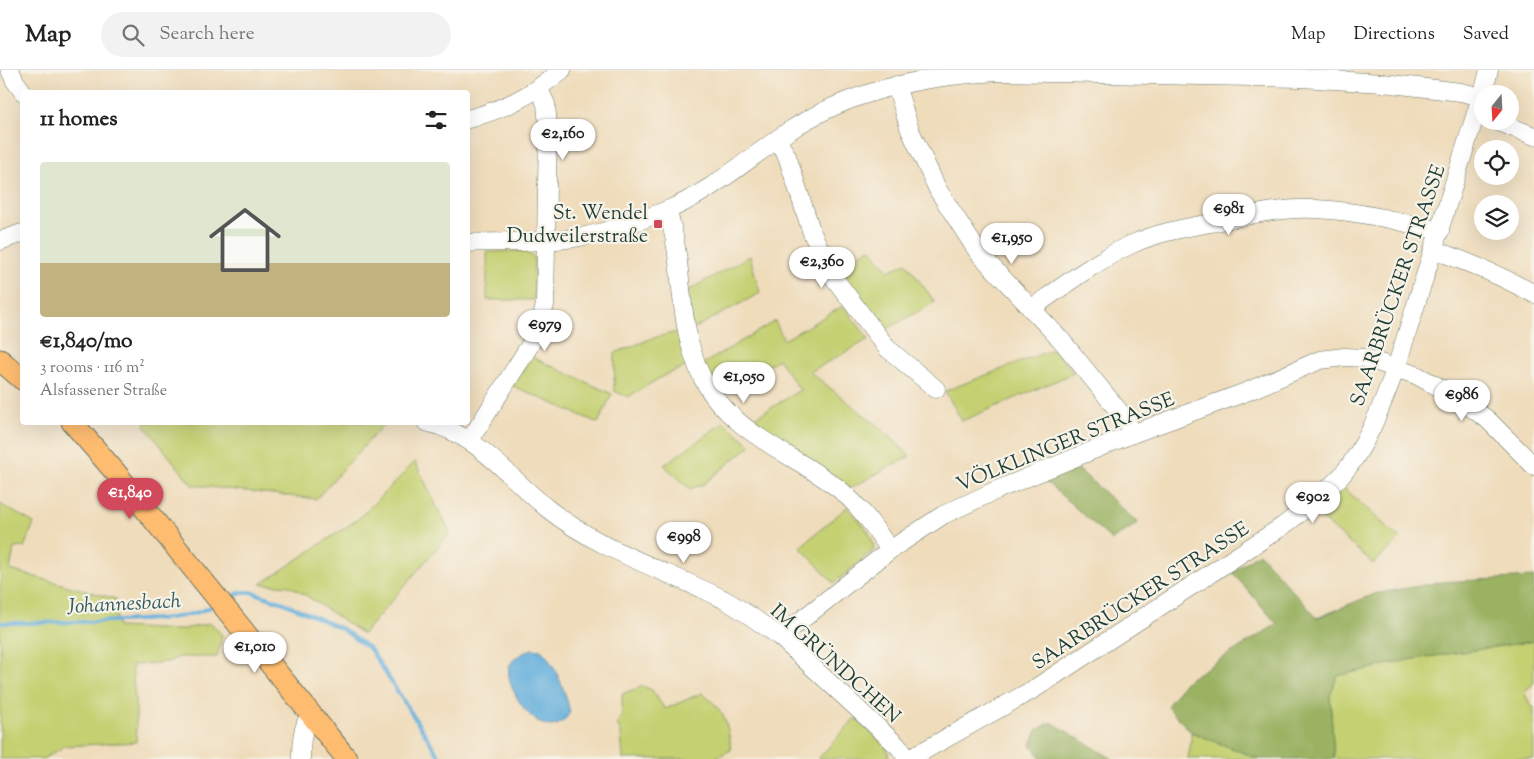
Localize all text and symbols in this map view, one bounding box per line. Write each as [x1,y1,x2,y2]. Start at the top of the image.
search box [101,12,451,57]
text: Map [25,18,71,52]
icon: search [119,21,147,49]
text: Search here [159,21,255,48]
text: Map [1291,22,1326,48]
text: Directions [1354,22,1435,48]
text: Saved [1463,22,1509,48]
north arrow [1474,85,1519,130]
map controls [1474,85,1519,240]
text: 11 homes [40,105,118,135]
icon: filters [422,106,450,134]
pin: €2,160 [522,118,604,161]
text: €2,160 [541,123,585,146]
button: locate [1474,140,1519,185]
street label: SAARBRÜCKER STRASSE [1343,161,1454,411]
pin: €981 [1199,194,1259,236]
icon: home [200,195,290,285]
button: layers [1474,195,1519,240]
text: €981 [1213,198,1245,221]
place label: St. Wendel Dudweilerstraße [507,200,648,252]
marker: St. Wendel Dudweilerstraße [652,218,664,230]
pin: €1,950 [971,222,1053,265]
text: €1,950 [992,227,1032,250]
pin: €2,360 [781,246,863,289]
text: €2,360 [800,251,844,274]
pin: €979 [515,310,575,352]
text: €979 [528,314,562,337]
text: €1,840/mo [40,327,133,357]
text: 3 rooms · 116 m² [40,357,145,380]
pin: €1,050 [703,362,785,404]
text: €1,050 [723,366,765,389]
text: Alsfassener Straße [40,380,167,403]
pin: €986 [1432,380,1492,422]
text: €986 [1445,384,1479,407]
street label: VÖLKLINGER STRASSE [952,385,1179,500]
pin: €1,840 [89,478,171,520]
text: €1,840 [108,482,152,505]
pin: €902 [1283,482,1343,524]
text: €902 [1296,486,1330,509]
street label: SAARBRÜCKER STRASSE [1026,515,1256,678]
pin: €998 [654,522,714,564]
text: €998 [667,526,701,549]
water label: Johannesbach [66,587,182,623]
street label: IM GRÜNDCHEN [763,598,907,731]
pin: €1,010 [214,632,296,674]
text: €1,010 [235,636,275,659]

